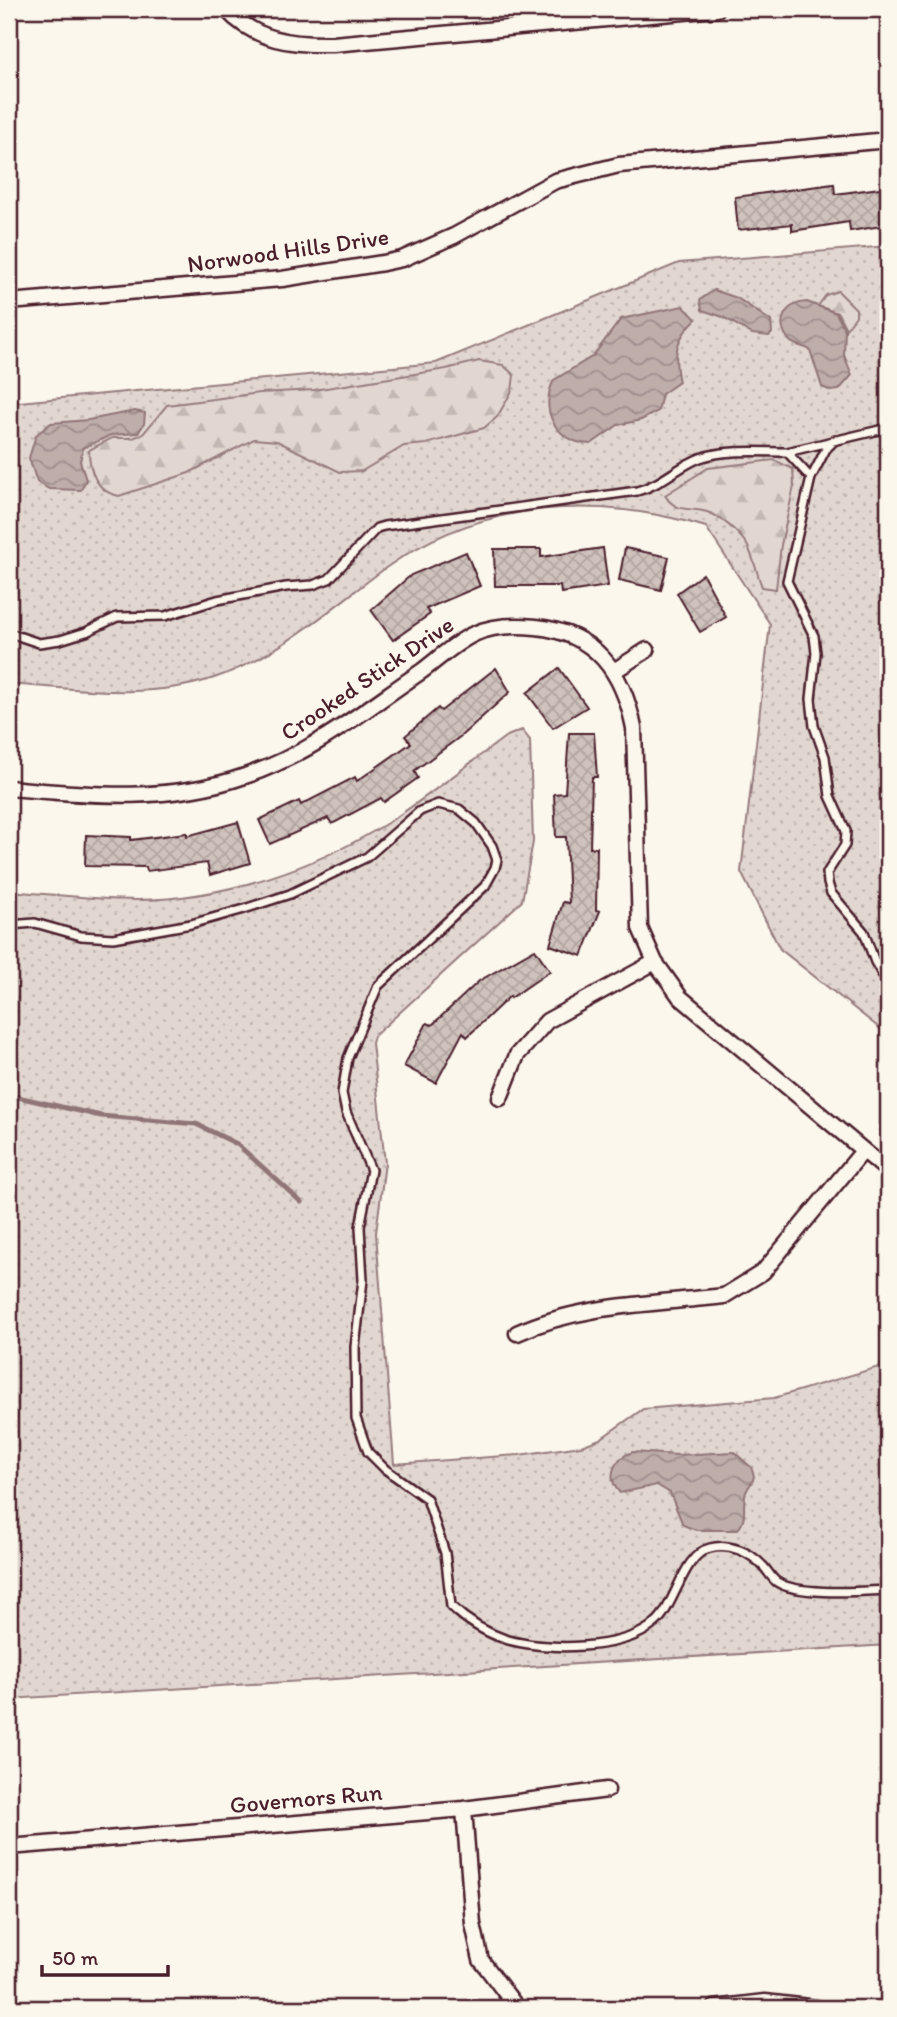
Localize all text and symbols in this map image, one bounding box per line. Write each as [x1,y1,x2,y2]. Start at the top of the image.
street label: Norwood Hills Drive [185,222,391,278]
street label: Crooked Stick Drive [275,609,459,747]
street label: Governors Run [228,1777,384,1819]
scale bar [42,1933,168,1977]
text: 50 m [52,1945,99,1970]

